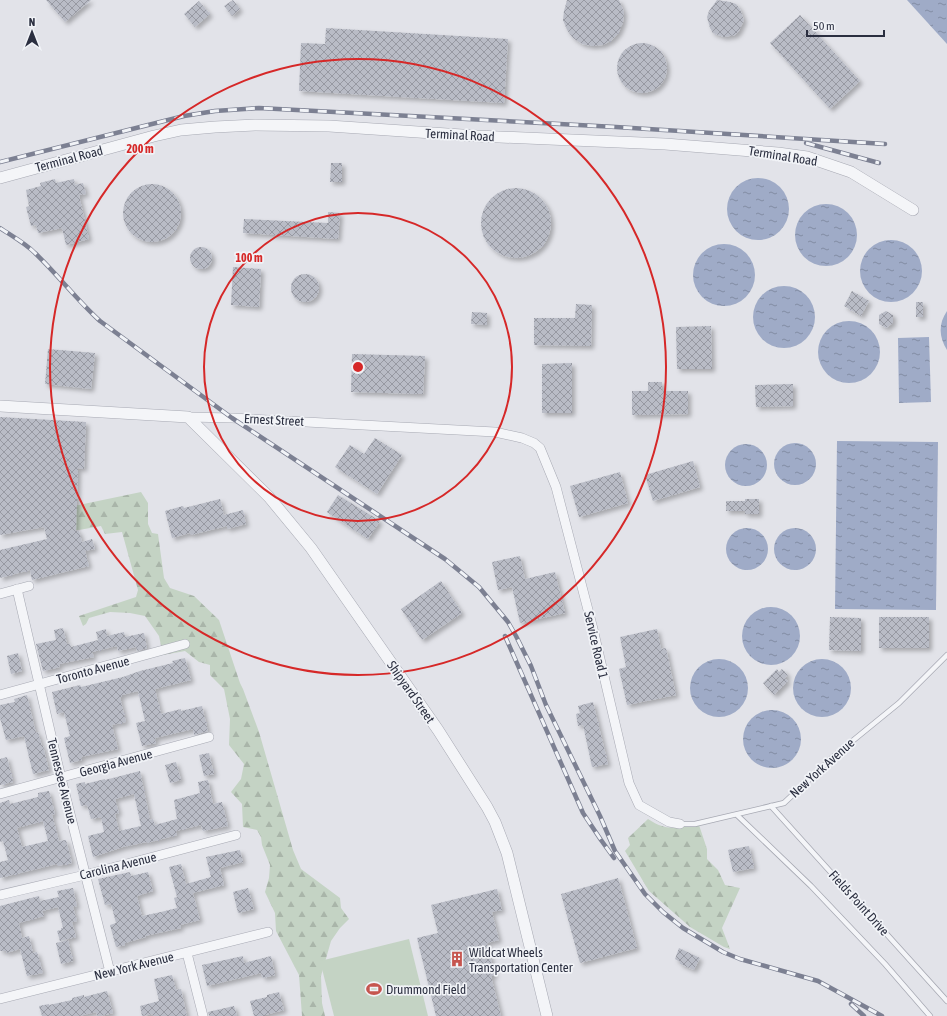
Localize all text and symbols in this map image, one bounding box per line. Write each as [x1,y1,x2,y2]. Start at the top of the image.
north arrow [12,12,52,52]
scale bar [807,12,884,38]
text: N [29,16,35,28]
text: 50 m [813,19,835,33]
street label: Terminal Road [425,126,495,144]
text: 200 m [126,142,154,156]
street label: Terminal Road [34,143,104,175]
street label: Terminal Road [748,143,818,169]
text: 100 m [235,251,263,265]
centre of rings [351,360,365,374]
street label: Ernest Street [244,411,305,429]
street label: Service Road 1 [581,610,611,680]
street label: Toronto Avenue [55,653,131,687]
street label: Shipyard Street [384,658,438,726]
street label: New York Avenue [787,735,857,801]
street label: Tennessee Avenue [44,736,80,826]
street label: Georgia Avenue [78,746,154,780]
street label: Carolina Avenue [78,849,158,883]
street label: Fields Point Drive [826,867,892,939]
place label: Wildcat Wheels Transportation Center [469,945,573,975]
street label: New York Avenue [93,949,175,983]
building icon: Wildcat Wheels Transportation Center [448,950,466,968]
sports icon: Drummond Field [365,980,383,998]
place label: Drummond Field [386,982,466,997]

